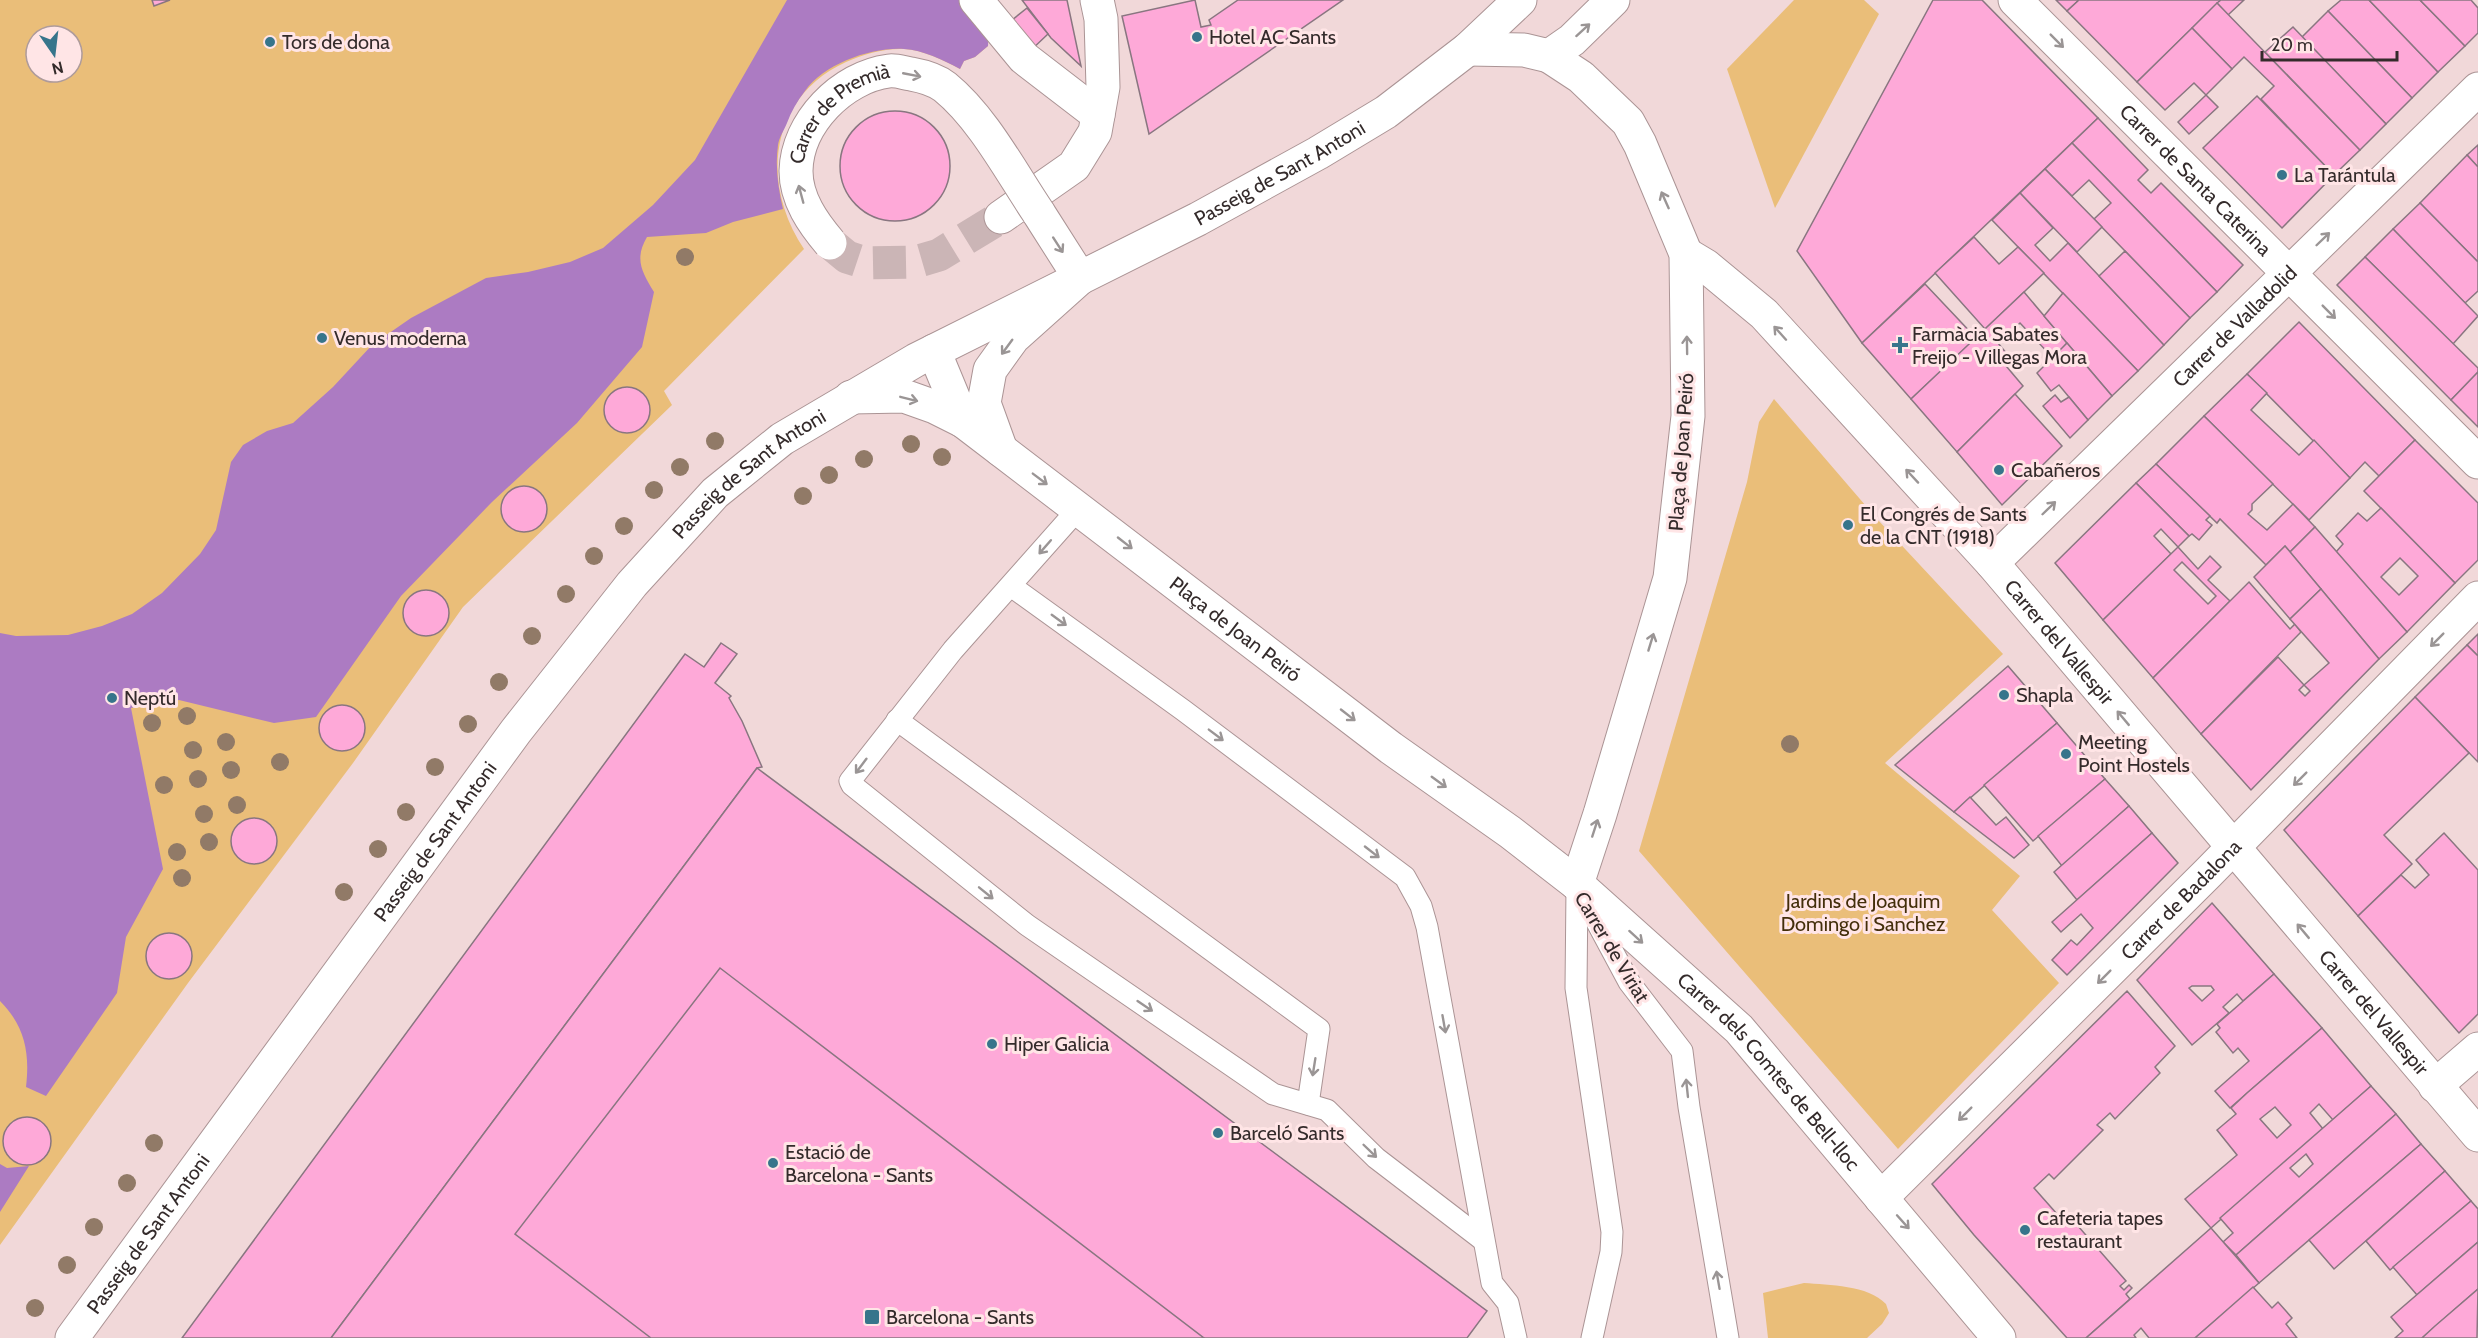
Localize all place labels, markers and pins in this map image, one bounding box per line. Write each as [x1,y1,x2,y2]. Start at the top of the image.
place label: Hotel AC Sants [1209,25,1336,49]
place label: Tors de dona [282,30,390,54]
marker: Hotel AC Sants [1190,30,1204,44]
marker: Tors de dona [263,35,277,49]
place label: La Tarántula [2294,163,2396,187]
marker: La Tarántula [2275,168,2289,182]
place label: Farmàcia Sabates Freijo - Villegas Mora [1912,322,2087,369]
place label: Venus moderna [334,326,467,350]
marker: Venus moderna [315,331,329,345]
marker: Farmàcia Sabates Freijo - Villegas Mora [1893,338,1907,352]
place label: Cabañeros [2011,458,2100,482]
marker: Cabañeros [1992,463,2006,477]
place label: El Congrés de Sants de la CNT (1918) [1860,502,2027,549]
marker: El Congrés de Sants de la CNT (1918) [1841,518,1855,532]
place label: Shapla [2016,683,2074,707]
place label: Neptú [124,686,176,710]
marker: Shapla [1997,688,2011,702]
marker: Neptú [105,691,119,705]
place label: Meeting Point Hostels [2078,730,2190,777]
marker: Meeting Point Hostels [2059,747,2073,761]
place label: Hiper Galicia [1004,1032,1110,1056]
marker: Hiper Galicia [985,1037,999,1051]
place label: Barceló Sants [1230,1121,1344,1145]
marker: Barceló Sants [1211,1126,1225,1140]
place label: Estació de Barcelona - Sants [785,1140,933,1187]
marker: Estació de Barcelona - Sants [766,1156,780,1170]
place label: Cafeteria tapes restaurant [2037,1206,2163,1253]
marker: Cafeteria tapes restaurant [2018,1223,2032,1237]
place label: Barcelona - Sants [886,1305,1034,1329]
marker: Barcelona - Sants [863,1308,881,1326]

